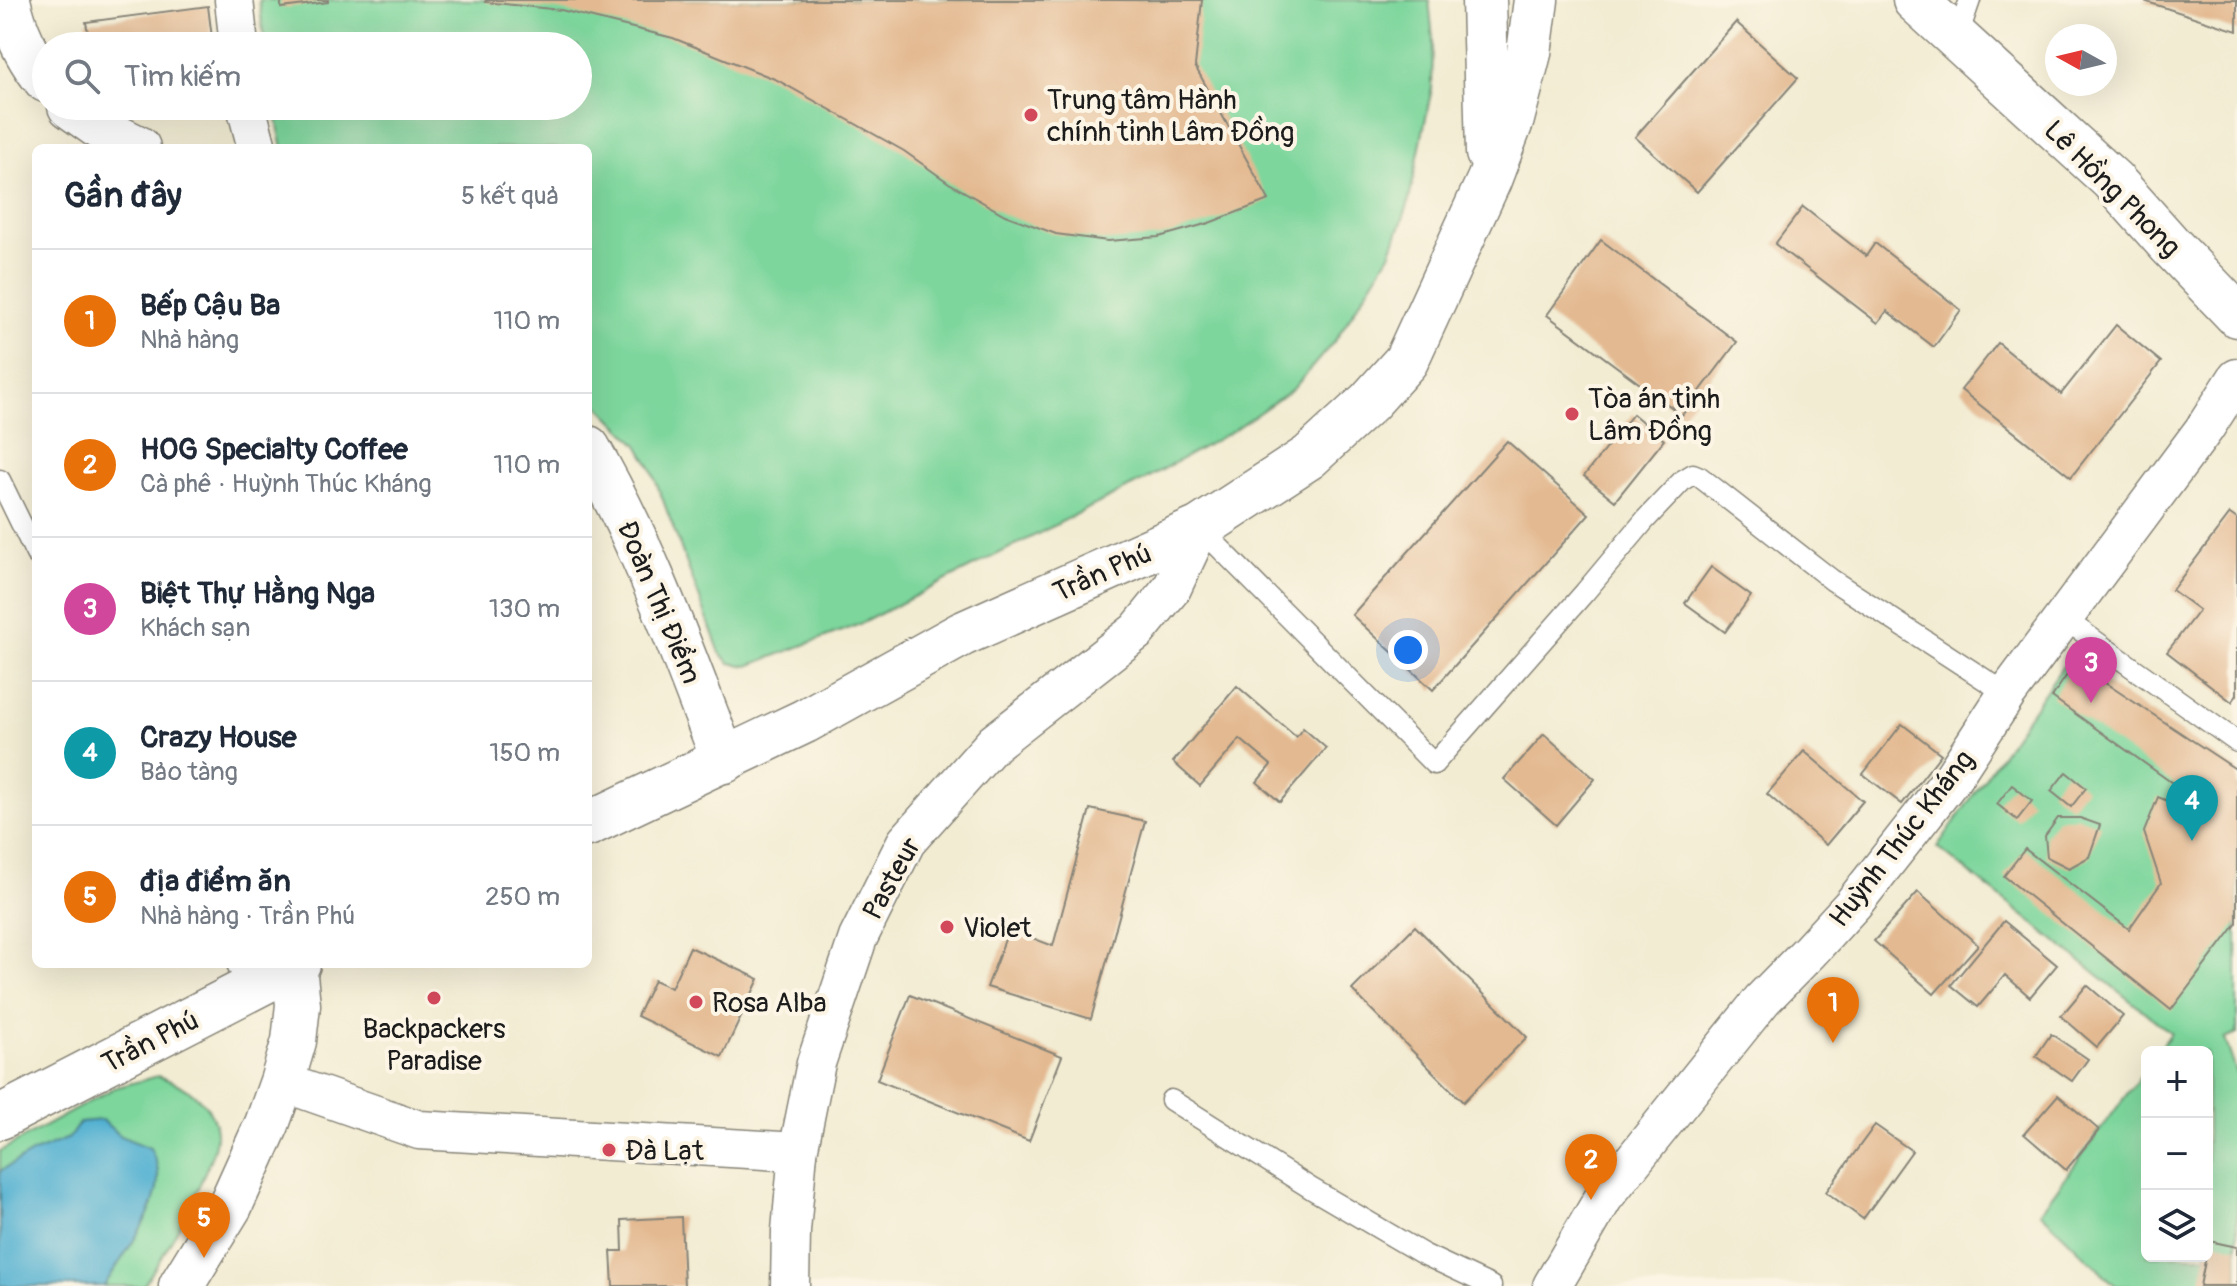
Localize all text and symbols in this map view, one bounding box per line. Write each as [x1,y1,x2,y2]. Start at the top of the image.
north arrow [2045,24,2117,96]
search box [32,32,592,120]
icon: search [60,54,104,98]
text: Tìm kiếm [124,58,241,95]
place label: Trung tâm Hành chính tỉnh Lâm Đồng [1047,83,1294,150]
marker: Trung tâm Hành chính tỉnh Lâm Đồng [1022,106,1040,124]
street label: Lê Hồng Phong [2036,113,2188,265]
text: Gần đây [64,175,182,218]
text: 5 kết quả [461,180,560,212]
text: Bếp Cậu Ba [140,287,280,324]
text: 1 [85,305,95,337]
text: 110 m [493,305,560,337]
text: Nhà hàng [140,324,239,356]
place label: Tòa án tỉnh Lâm Đồng [1588,382,1720,449]
marker: Tòa án tỉnh Lâm Đồng [1563,405,1581,423]
text: HOG Specialty Coffee [140,431,408,468]
text: 2 [83,449,97,481]
text: 110 m [493,449,560,481]
text: Cà phê · Huỳnh Thúc Kháng [140,468,432,500]
street label: Đoàn Thị Điểm [609,516,709,689]
street label: Trần Phú [1047,535,1157,611]
text: Biệt Thự Hằng Nga [140,575,375,612]
text: 3 [83,593,97,625]
text: 130 m [489,593,560,625]
text: Khách sạn [140,612,250,644]
your location [1388,630,1428,670]
pin: 3 [2065,637,2117,703]
text: Crazy House [140,719,297,756]
text: 4 [82,737,98,769]
text: 150 m [489,737,560,769]
street label: Huỳnh Thúc Kháng [1822,743,1982,935]
text: Bảo tàng [140,756,238,788]
pin: 4 [2166,775,2218,841]
street label: Pasteur [855,831,929,926]
text: địa điểm ăn [140,863,291,900]
text: 5 [83,881,97,913]
text: 250 m [485,881,560,913]
text: Nhà hàng · Trần Phú [140,900,356,932]
place label: Violet [963,911,1032,946]
marker: Violet [938,918,956,936]
pin: 1 [1807,977,1859,1043]
place label: Rosa Alba [712,986,826,1021]
marker: Backpackers Paradise [425,989,443,1007]
marker: Rosa Alba [687,993,705,1011]
street label: Trần Phú [96,1002,205,1082]
place label: Backpackers Paradise [362,1012,506,1079]
map controls [2141,1046,2213,1262]
button: + [2141,1046,2213,1118]
button: − [2141,1118,2213,1190]
place label: Đà Lạt [625,1134,705,1169]
pin: 2 [1565,1134,1617,1200]
marker: Đà Lạt [600,1141,618,1159]
button: layers [2141,1190,2213,1262]
pin: 5 [178,1192,230,1258]

